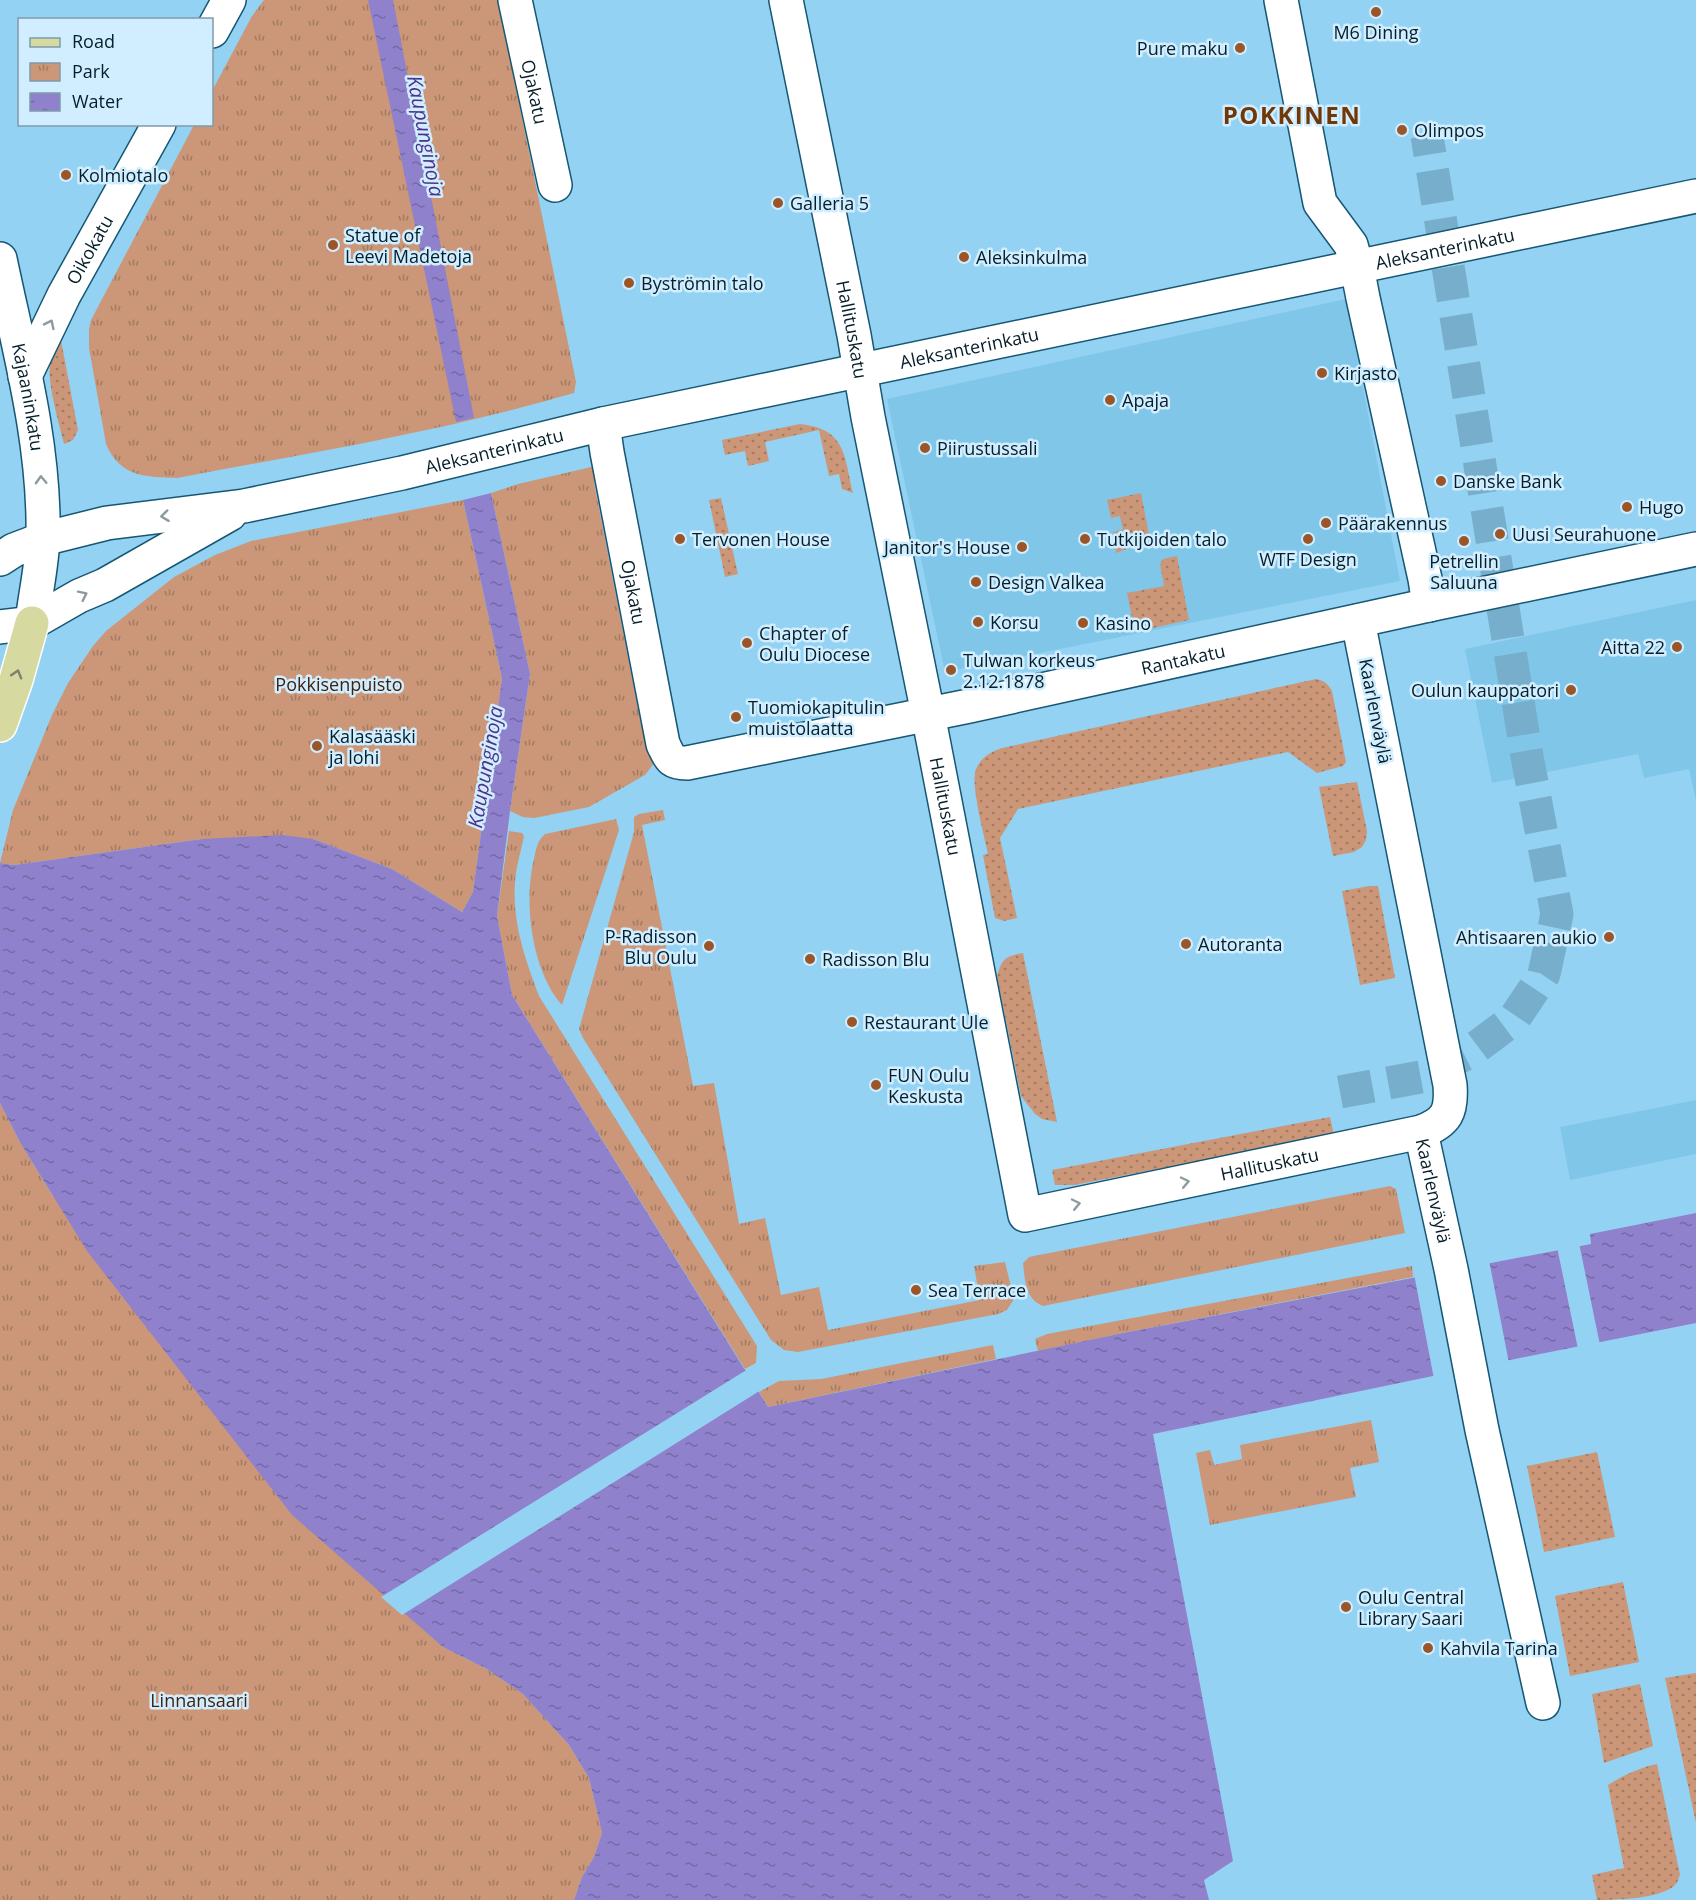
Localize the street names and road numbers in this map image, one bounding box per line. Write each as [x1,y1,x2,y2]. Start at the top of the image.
street label: Ojakatu [516,57,554,126]
street label: Oikokatu [60,210,118,288]
street label: Aleksanterinkatu [1373,222,1517,275]
street label: Hallituskatu [831,278,873,381]
street label: Aleksanterinkatu [897,321,1041,374]
street label: Kajaaninkatu [7,341,50,452]
street label: Aleksanterinkatu [423,422,566,479]
street label: Ojakatu [616,558,652,627]
street label: Rantakatu [1139,638,1227,680]
street label: Kaarlenväylä [1354,656,1398,766]
street label: Hallituskatu [925,755,967,858]
street label: Kaarlenväylä [1411,1136,1457,1245]
street label: Hallituskatu [1218,1142,1321,1186]

